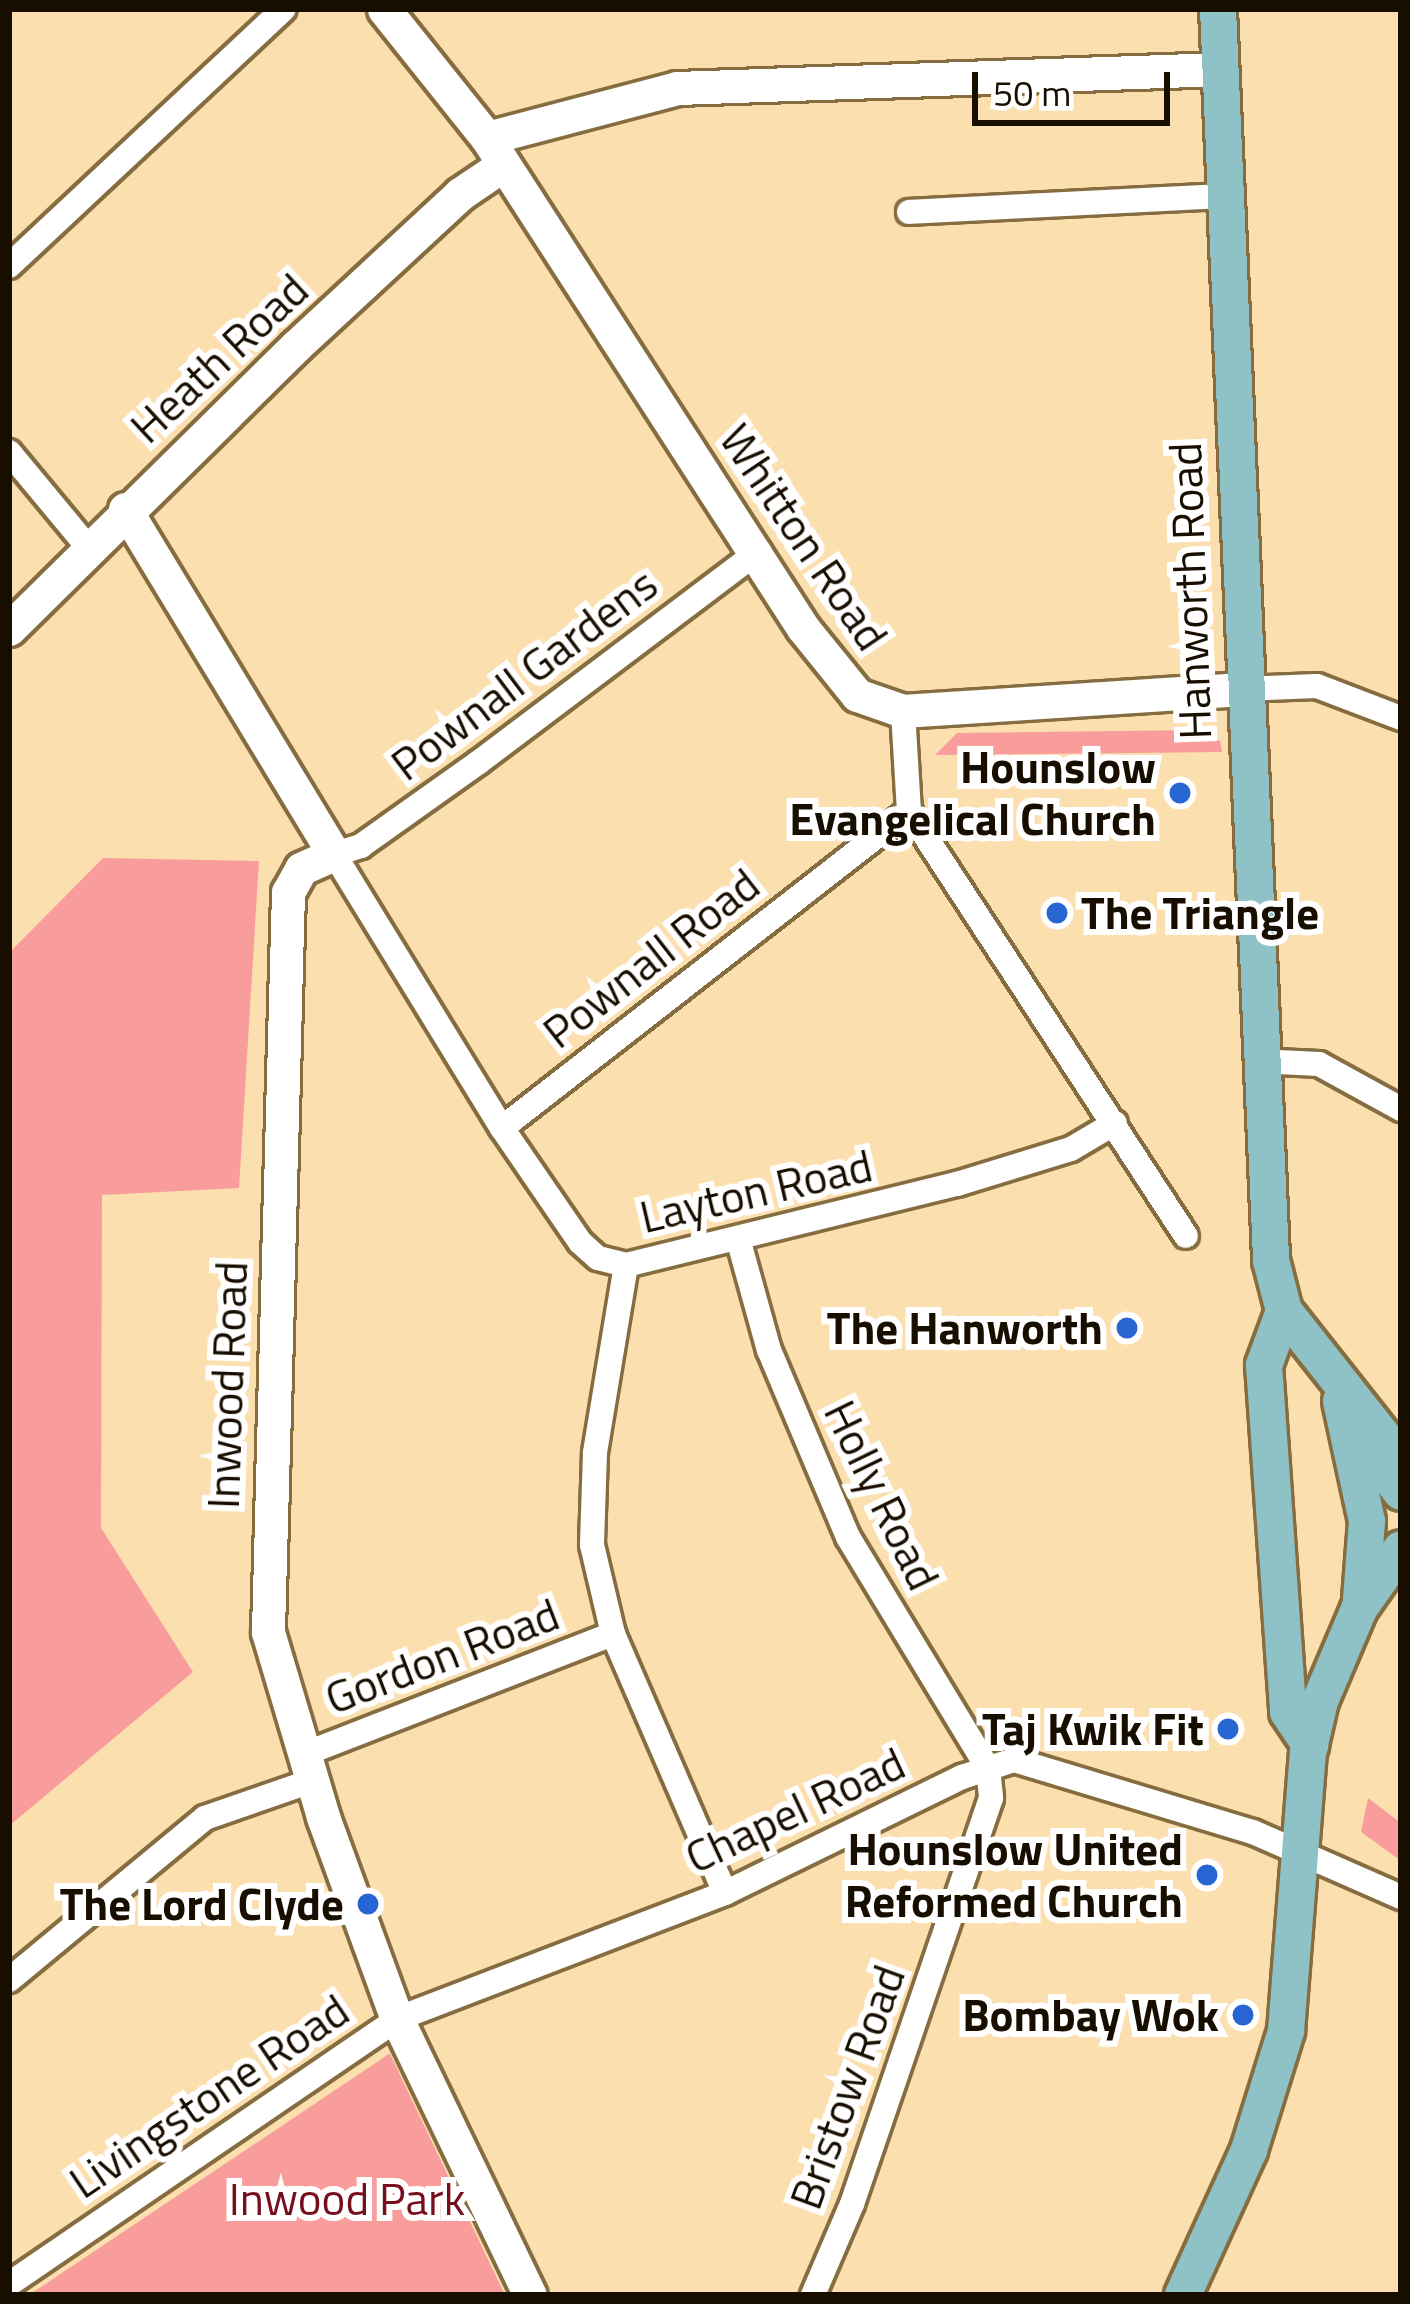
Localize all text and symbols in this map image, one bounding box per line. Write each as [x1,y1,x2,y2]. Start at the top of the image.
scale bar [978,48,1176,122]
text: 50 m [993,65,1071,120]
street label: Heath Road [119,262,319,454]
street label: Whitton Road [709,414,899,660]
street label: Hanworth Road [1158,441,1222,741]
street label: Pownall Gardens [381,557,667,791]
place label: Hounslow Evangelical Church [789,740,1156,846]
marker: Hounslow Evangelical Church [1167,780,1193,806]
street label: Pownall Road [532,857,770,1059]
place label: The Triangle [1081,886,1319,940]
marker: The Triangle [1044,900,1070,926]
street label: Layton Road [635,1138,877,1244]
street label: Inwood Road [196,1260,258,1510]
place label: The Hanworth [827,1301,1103,1355]
marker: The Hanworth [1114,1315,1140,1341]
street label: Holly Road [813,1392,951,1598]
street label: Gordon Road [318,1587,566,1725]
place label: Taj Kwik Fit [982,1702,1204,1756]
marker: Taj Kwik Fit [1215,1716,1241,1742]
street label: Chapel Road [677,1736,913,1884]
place label: Hounslow United Reformed Church [845,1822,1183,1928]
marker: Hounslow United Reformed Church [1194,1862,1220,1888]
place label: The Lord Clyde [60,1877,344,1931]
marker: The Lord Clyde [355,1891,381,1917]
street label: Bristow Road [778,1958,916,2216]
street label: Livingstone Road [59,1983,359,2209]
place label: Bombay Wok [962,1988,1219,2042]
marker: Bombay Wok [1230,2002,1256,2028]
park label: Inwood Park [229,2172,465,2226]

